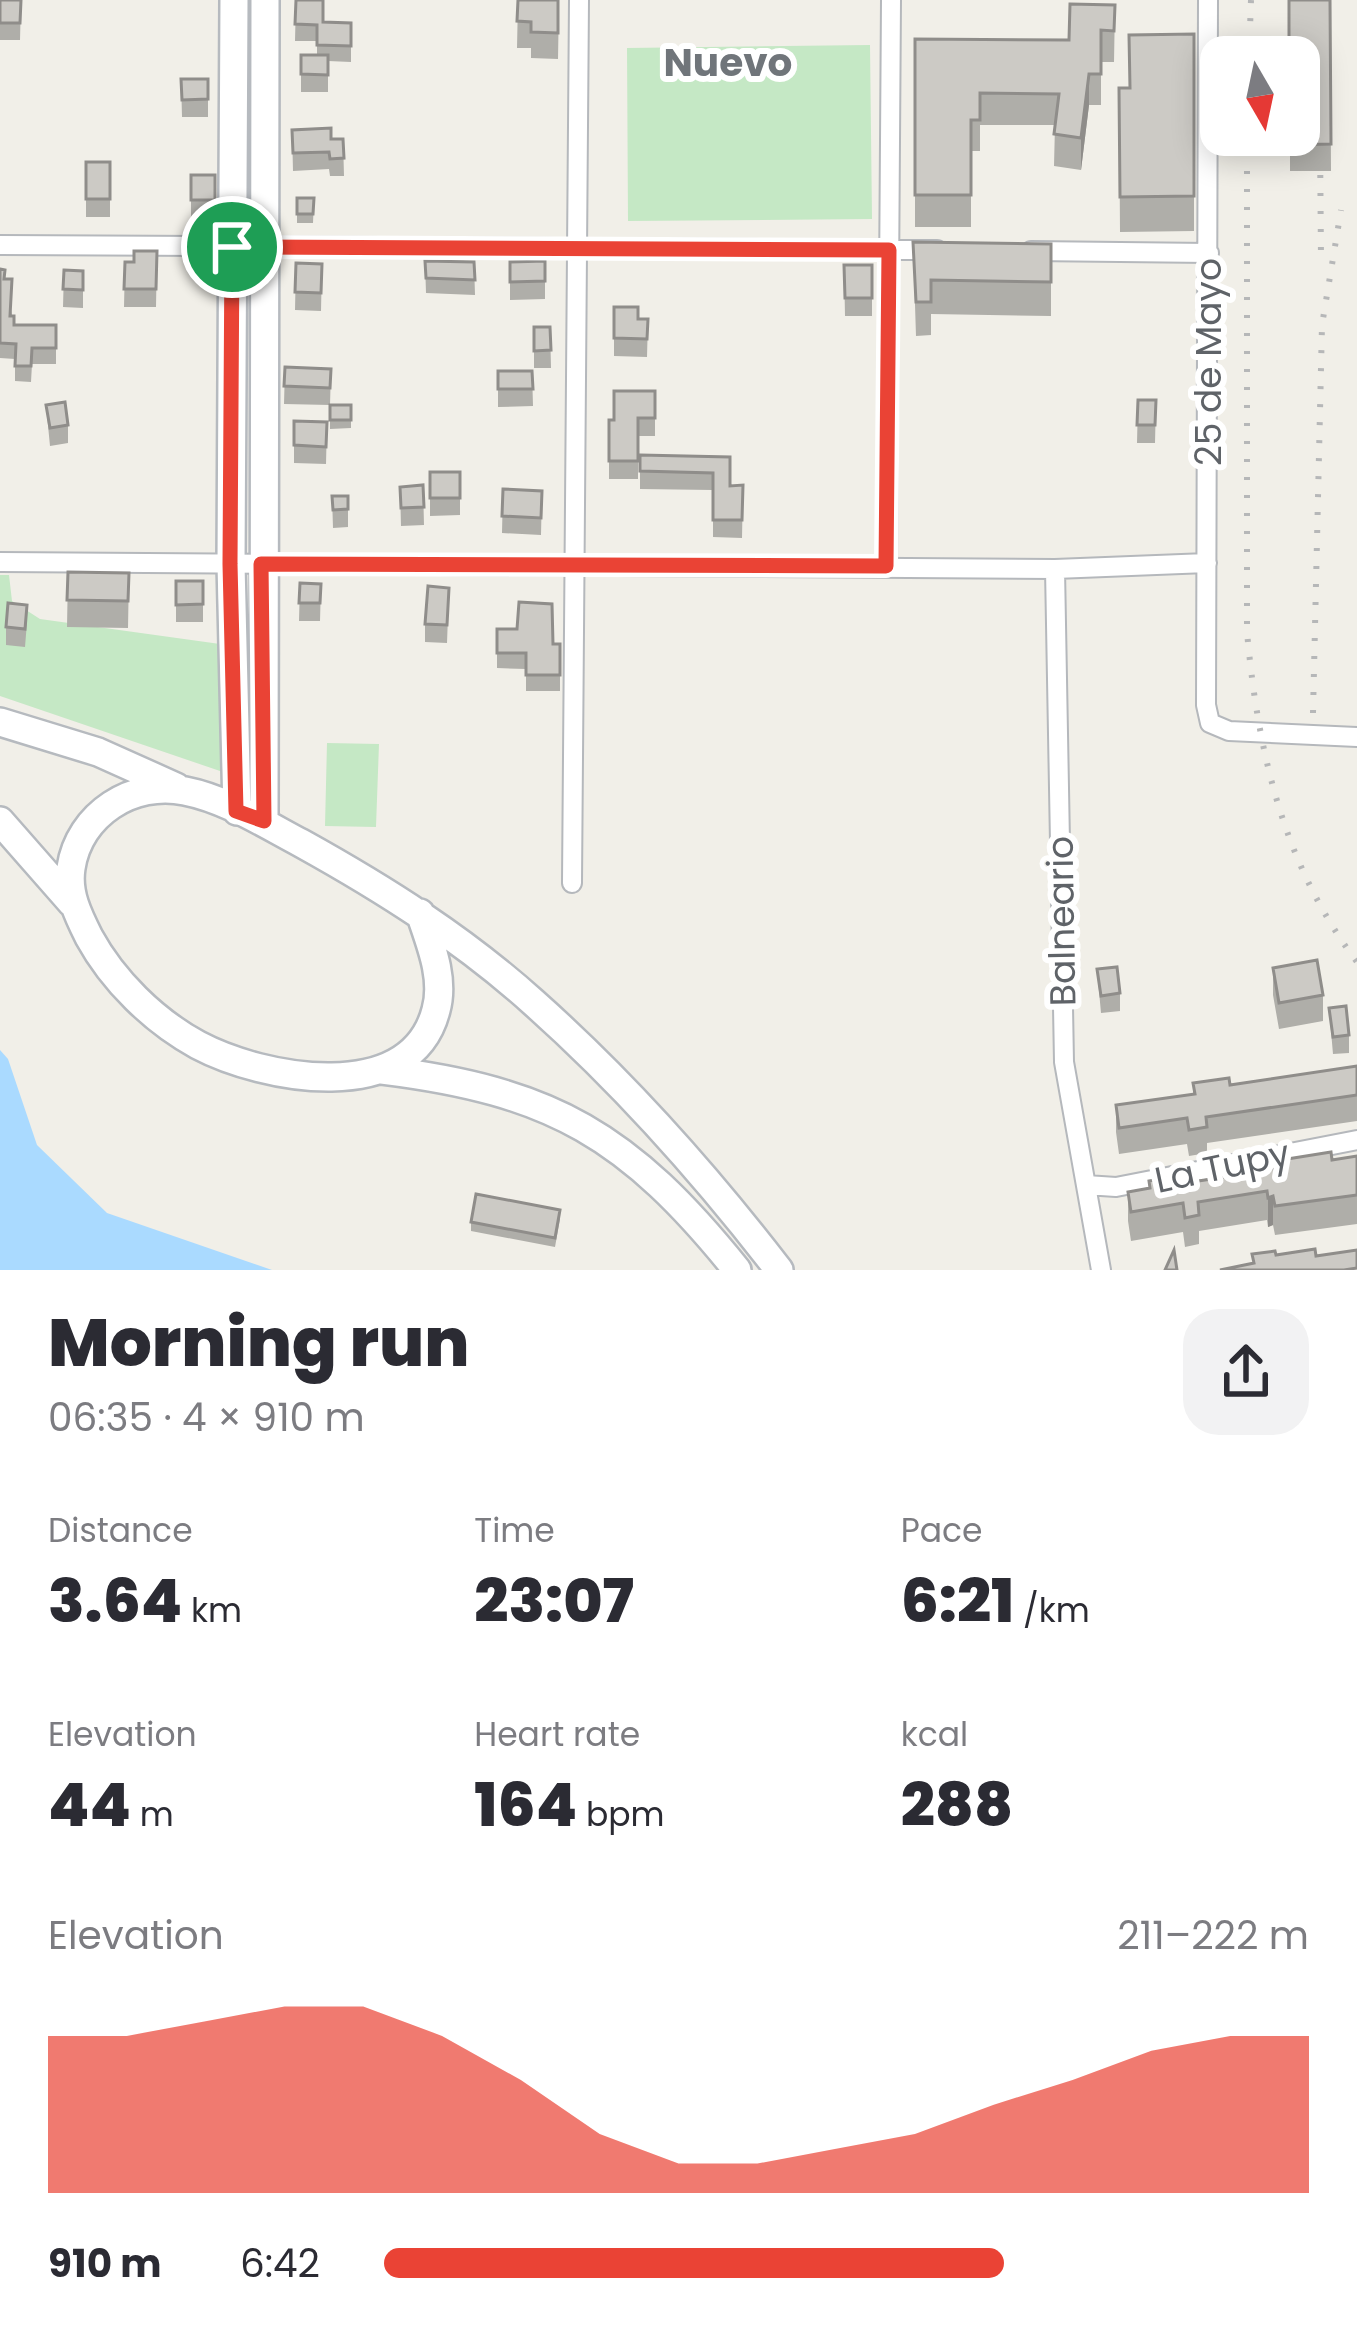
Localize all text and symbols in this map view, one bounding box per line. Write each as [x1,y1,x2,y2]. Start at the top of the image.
district label: Nuevo [664,35,792,90]
north arrow [1200,36,1320,156]
map controls [1200,36,1320,156]
pin [181,196,283,298]
icon: arrive [199,214,265,280]
street label: 25 de Mayo [1183,258,1234,466]
street label: Balneario [1035,835,1088,1007]
street label: La Tupy [1150,1127,1294,1206]
text: Morning run [48,1297,470,1389]
button: share [1183,1309,1309,1435]
text: 06:35 · 4 × 910 m [48,1390,365,1445]
text: Distance [48,1507,193,1554]
text: Time [474,1507,555,1554]
text: Pace [901,1507,983,1554]
text: 3.64 [48,1559,182,1643]
text: 23:07 [474,1559,634,1643]
text: 6:21 [901,1559,1014,1643]
text: km [182,1587,242,1634]
text: /km [1014,1587,1090,1634]
text: Elevation [48,1711,197,1758]
text: Heart rate [474,1711,640,1758]
text: kcal [901,1711,968,1758]
text: 44 [48,1763,131,1847]
text: 164 [474,1763,577,1847]
text: 288 [901,1763,1013,1847]
text: m [131,1791,174,1838]
text: bpm [577,1791,665,1838]
text: Elevation [48,1908,224,1963]
text: 211–222 m [1117,1908,1309,1963]
text: 910 m [48,2236,162,2291]
text: 6:42 [240,2236,320,2291]

